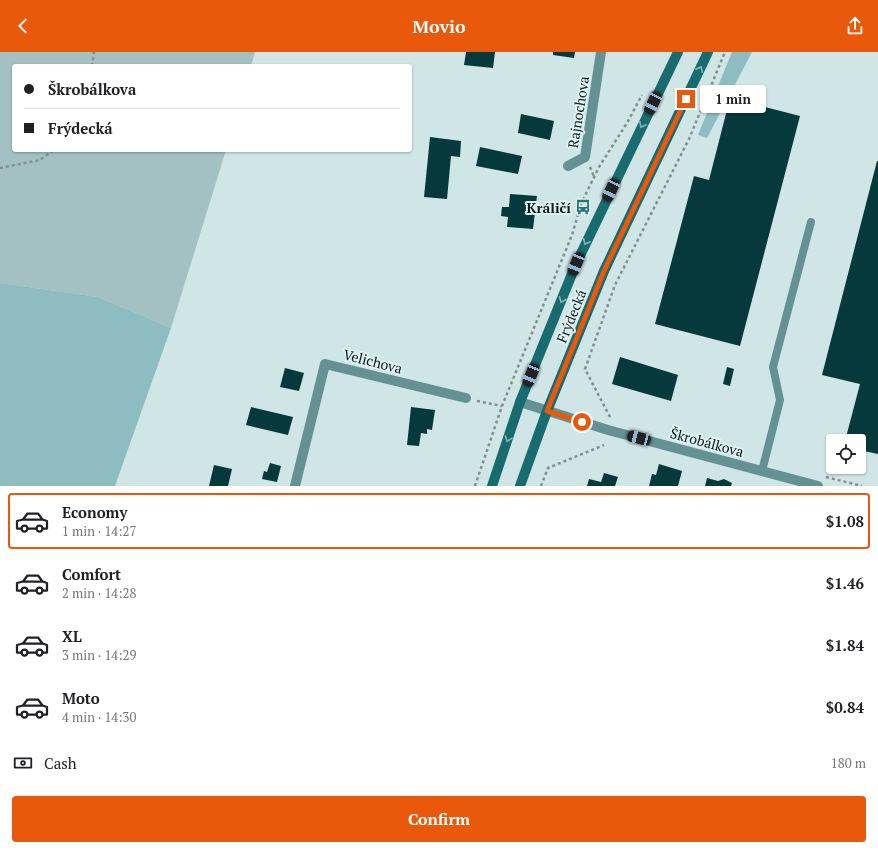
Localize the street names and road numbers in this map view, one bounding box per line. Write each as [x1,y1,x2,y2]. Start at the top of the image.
street label: Rajnochova [563,75,593,149]
street label: Frýdecká [552,287,590,345]
street label: Velichova [342,345,404,377]
street label: Škrobálkova [668,423,746,461]

